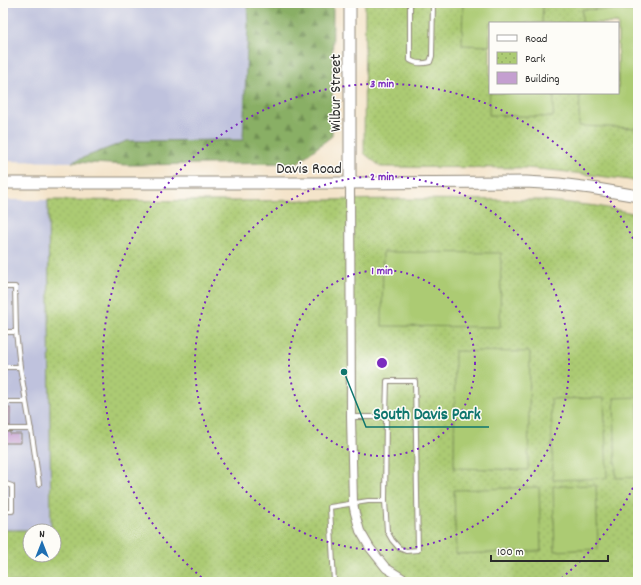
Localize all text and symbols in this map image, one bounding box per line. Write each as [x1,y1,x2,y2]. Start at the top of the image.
legend [489,22,619,94]
text: Road [525,31,547,48]
text: Park [525,51,546,68]
street label: Wilbur Street [325,54,348,132]
text: Building [525,71,560,88]
text: 3 min [370,76,394,93]
street label: Davis Road [276,158,342,181]
text: 2 min [370,169,394,186]
text: 1 min [371,263,393,280]
centre of rings [375,356,389,370]
callout: South Davis Park [366,398,489,427]
text: South Davis Park [373,404,481,428]
north arrow [22,523,62,563]
text: N [39,527,45,543]
scale bar [491,537,608,563]
text: 100 m [497,544,524,561]

